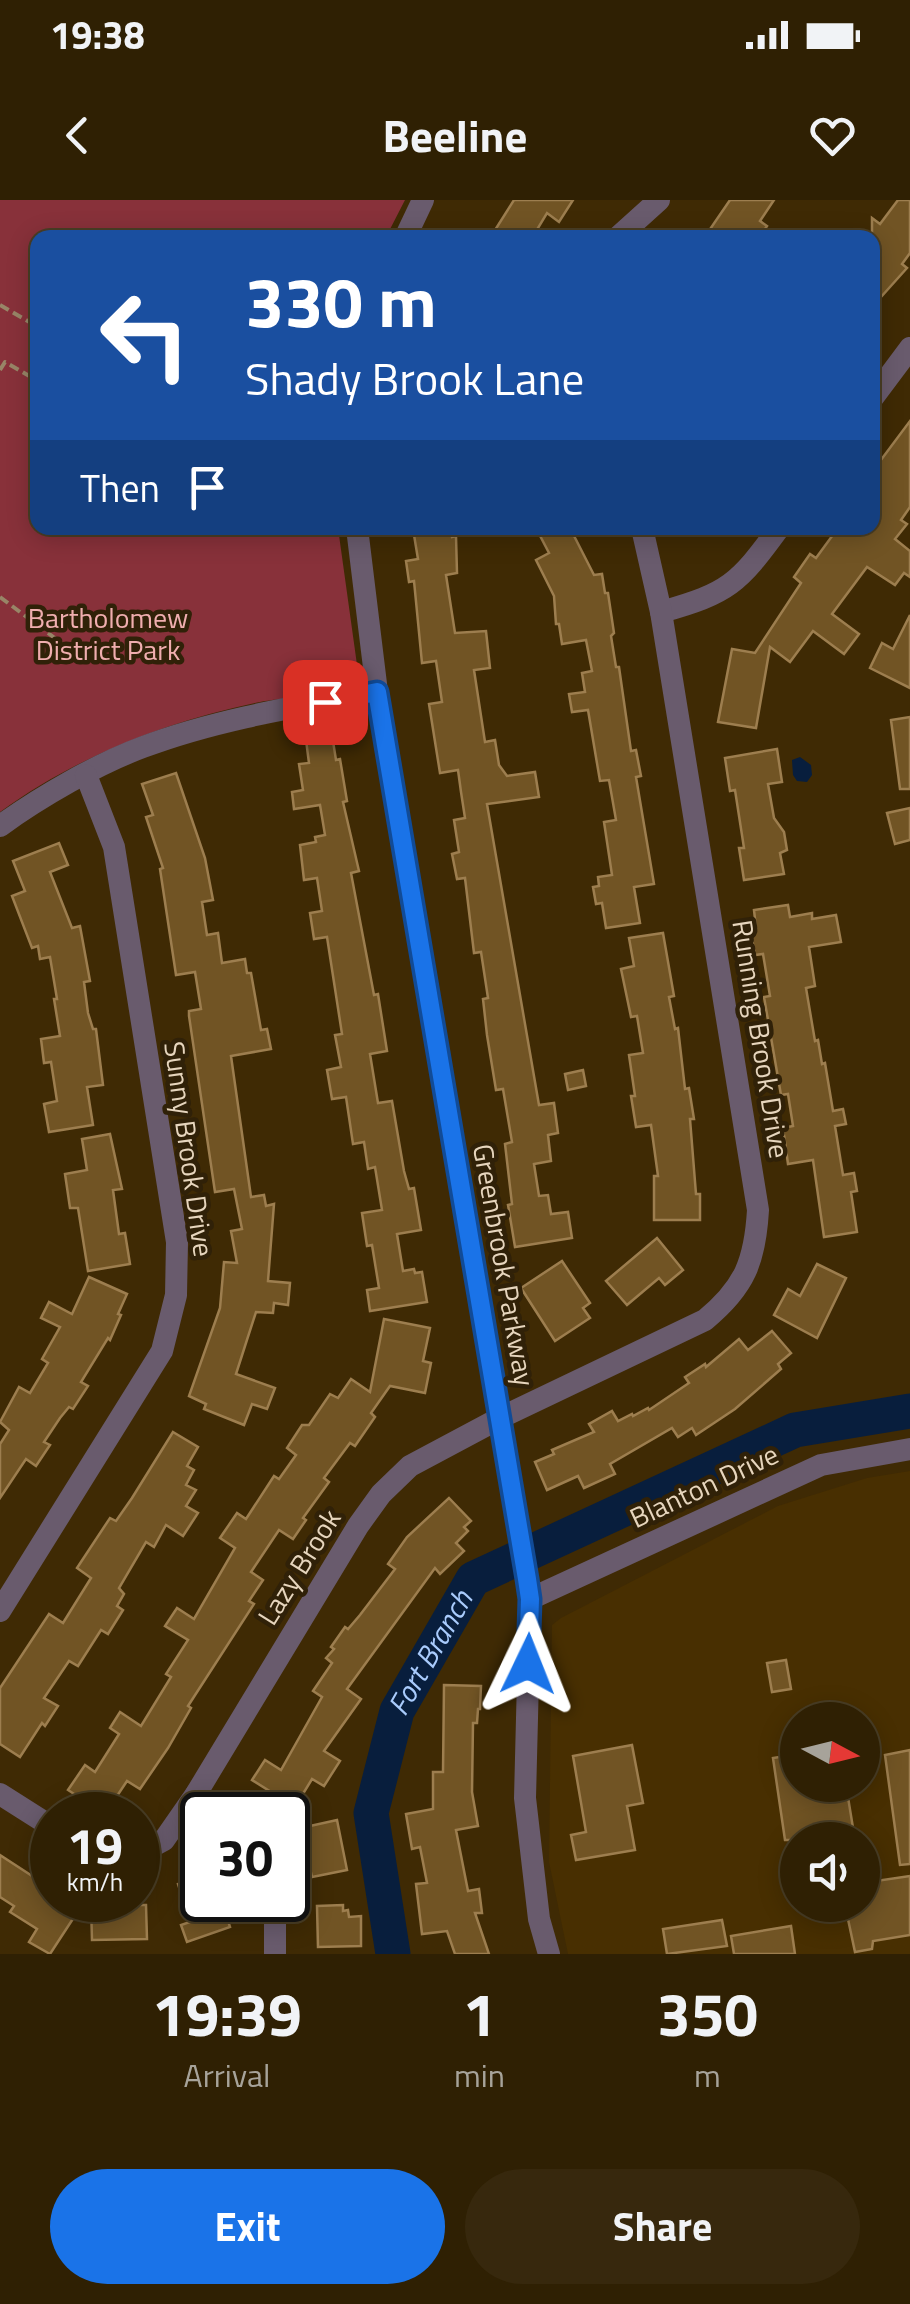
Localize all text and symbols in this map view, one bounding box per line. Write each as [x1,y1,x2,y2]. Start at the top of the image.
text: 19:38 [50,6,145,64]
text: Beeline [383,101,527,169]
icon: back [50,108,105,163]
icon: heart [805,108,860,163]
text: 330 m [245,248,437,354]
icon: left [80,270,210,400]
text: Shady Brook Lane [245,344,584,412]
text: Then [80,459,160,517]
icon: arrive [180,460,235,515]
park label: Bartholomew District Park [28,596,188,671]
pin [283,660,368,745]
icon: arrive [298,675,353,730]
street label: Running Brook Drive [721,917,802,1161]
street label: Sunny Brook Drive [153,1039,226,1259]
street label: Greenbrook Parkway [462,1140,547,1390]
street label: Blanton Drive [622,1432,785,1539]
street label: Lazy Brook [246,1500,351,1633]
water label: Fort Branch [375,1580,484,1724]
position arrow [476,1612,580,1716]
north arrow [780,1702,880,1802]
map controls [780,1702,880,1922]
speed limit sign: 30 [180,1792,310,1922]
text: 19 [67,1807,123,1883]
button: sound [780,1822,880,1922]
text: km/h [67,1863,123,1901]
text: 19:39 [152,1968,302,2059]
text: 1 [463,1968,496,2059]
text: 350 [657,1968,758,2059]
text: Arrival [184,2051,270,2099]
text: min [454,2051,505,2099]
text: m [694,2051,721,2099]
button: Exit [50,2169,445,2284]
button: Share [465,2169,860,2284]

